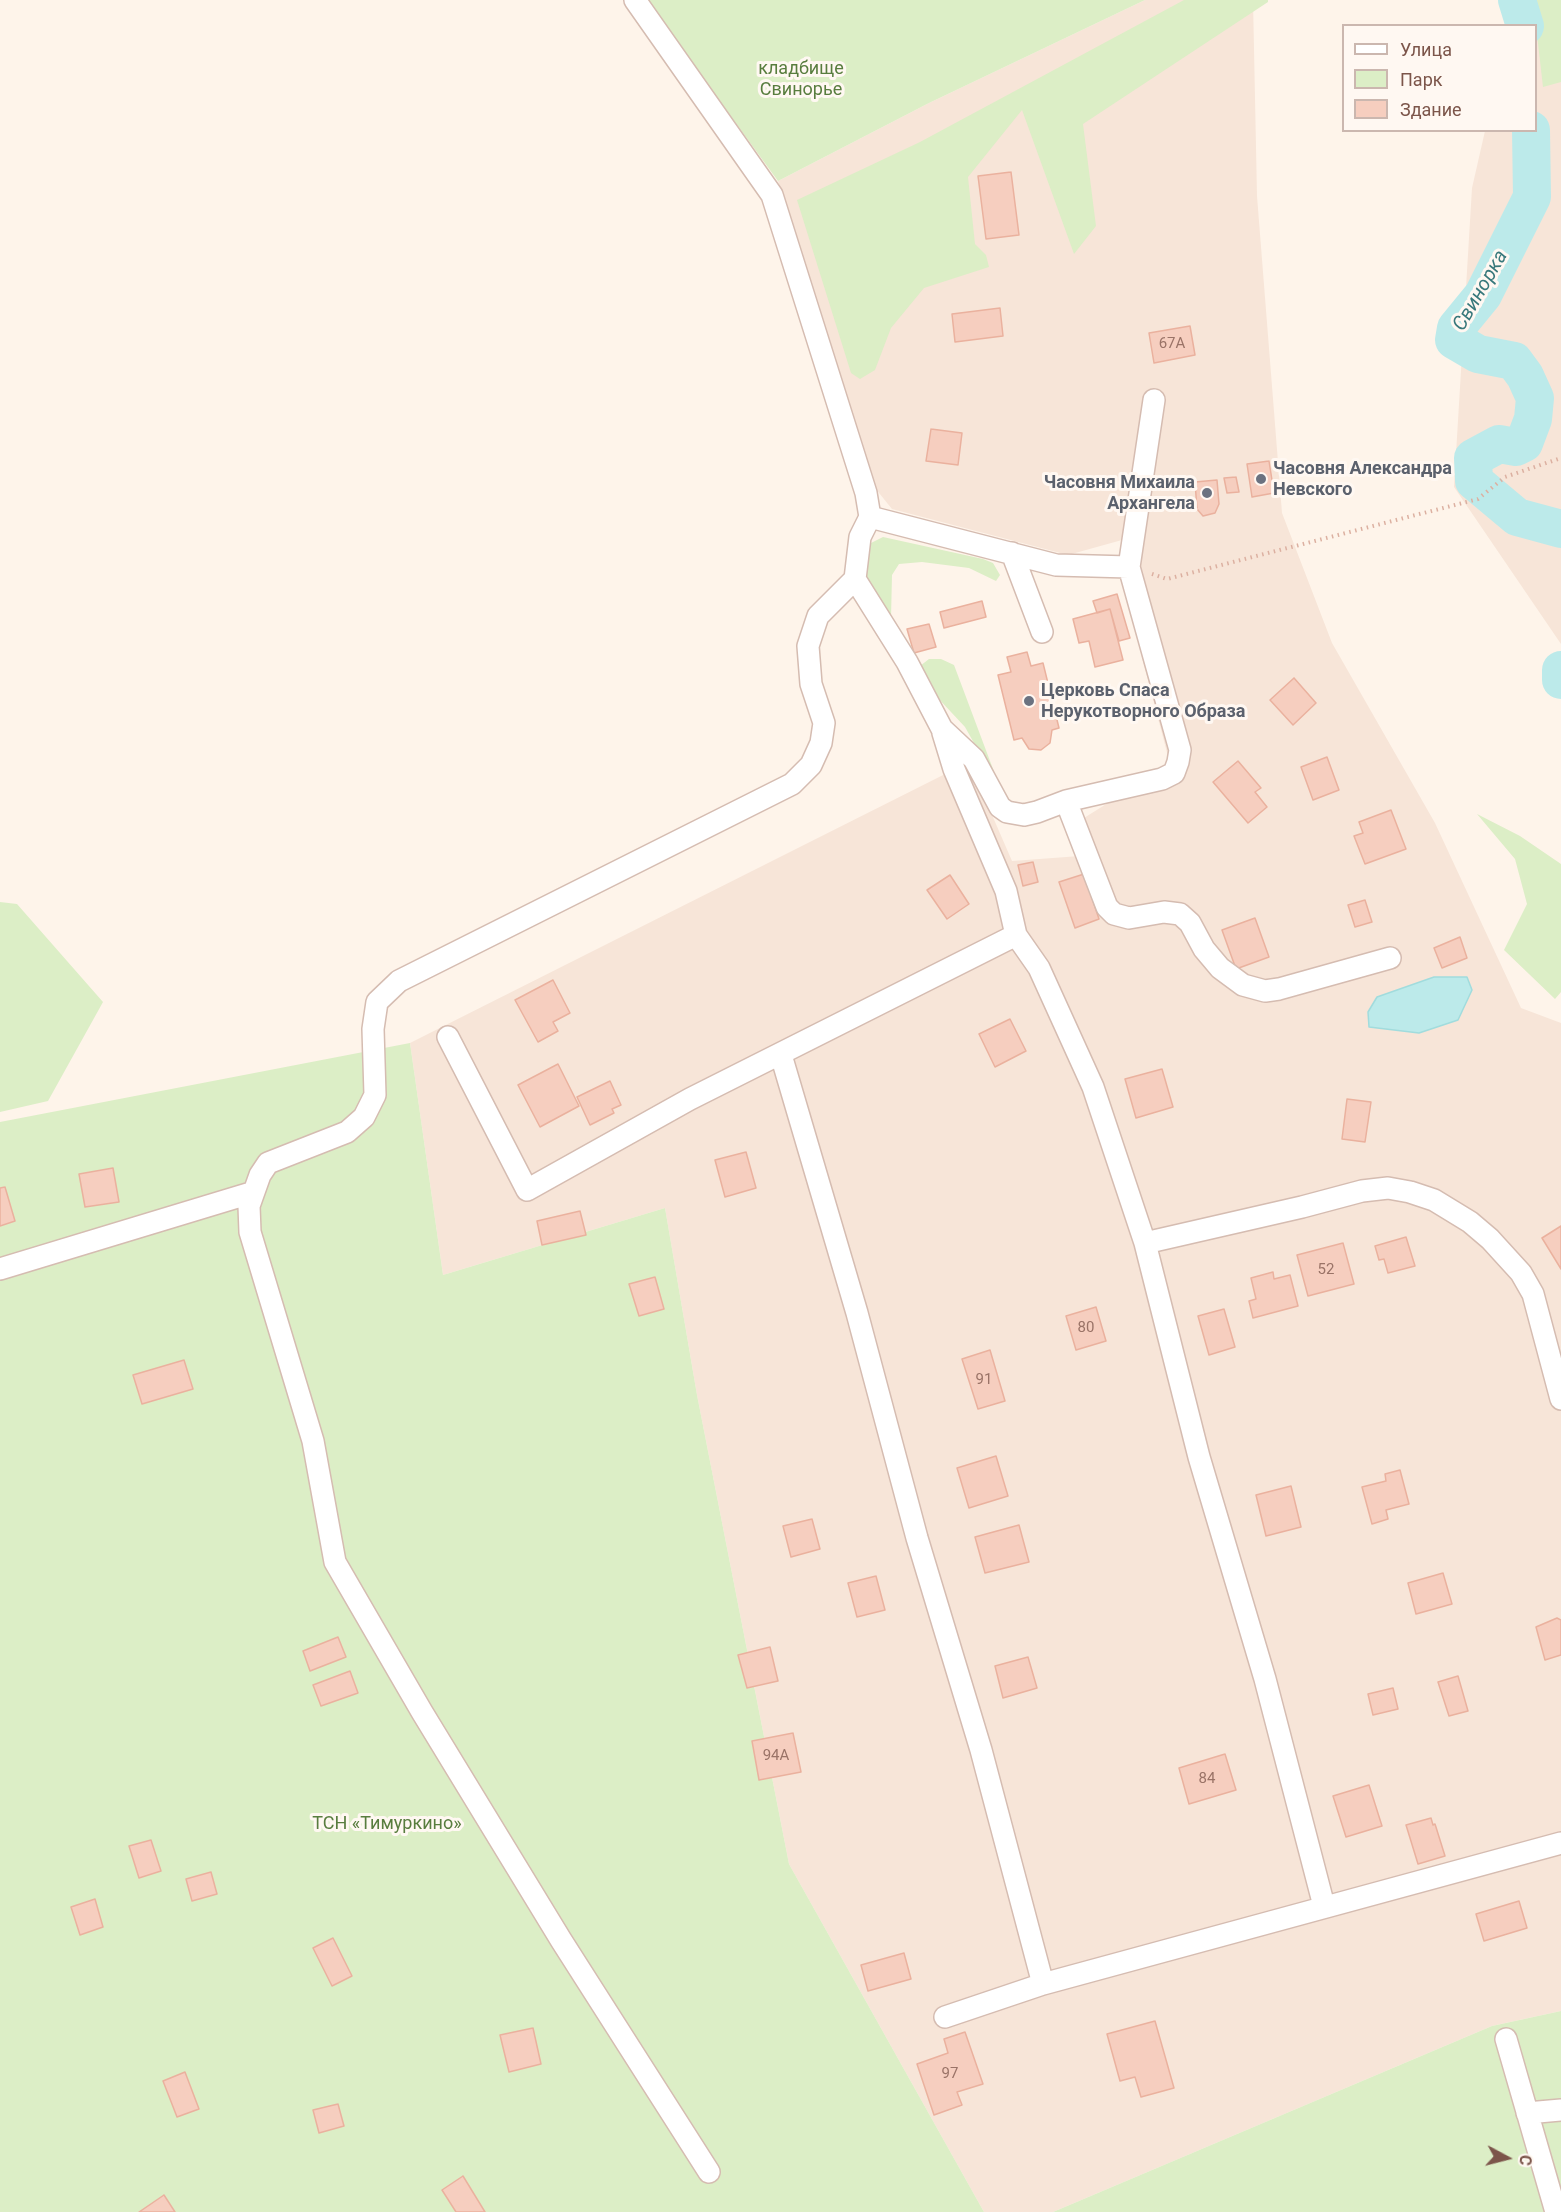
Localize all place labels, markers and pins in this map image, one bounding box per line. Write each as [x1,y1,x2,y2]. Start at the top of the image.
place label: Часовня Александра Невского [1273,458,1452,500]
place label: Часовня Михаила Архангела [1044,472,1195,514]
marker: Часовня Александра Невского [1254,472,1268,486]
marker: Часовня Михаила Архангела [1200,486,1214,500]
place label: Церковь Спаса Нерукотворного Образа [1041,680,1245,722]
marker: Церковь Спаса Нерукотворного Образа [1022,694,1036,708]

